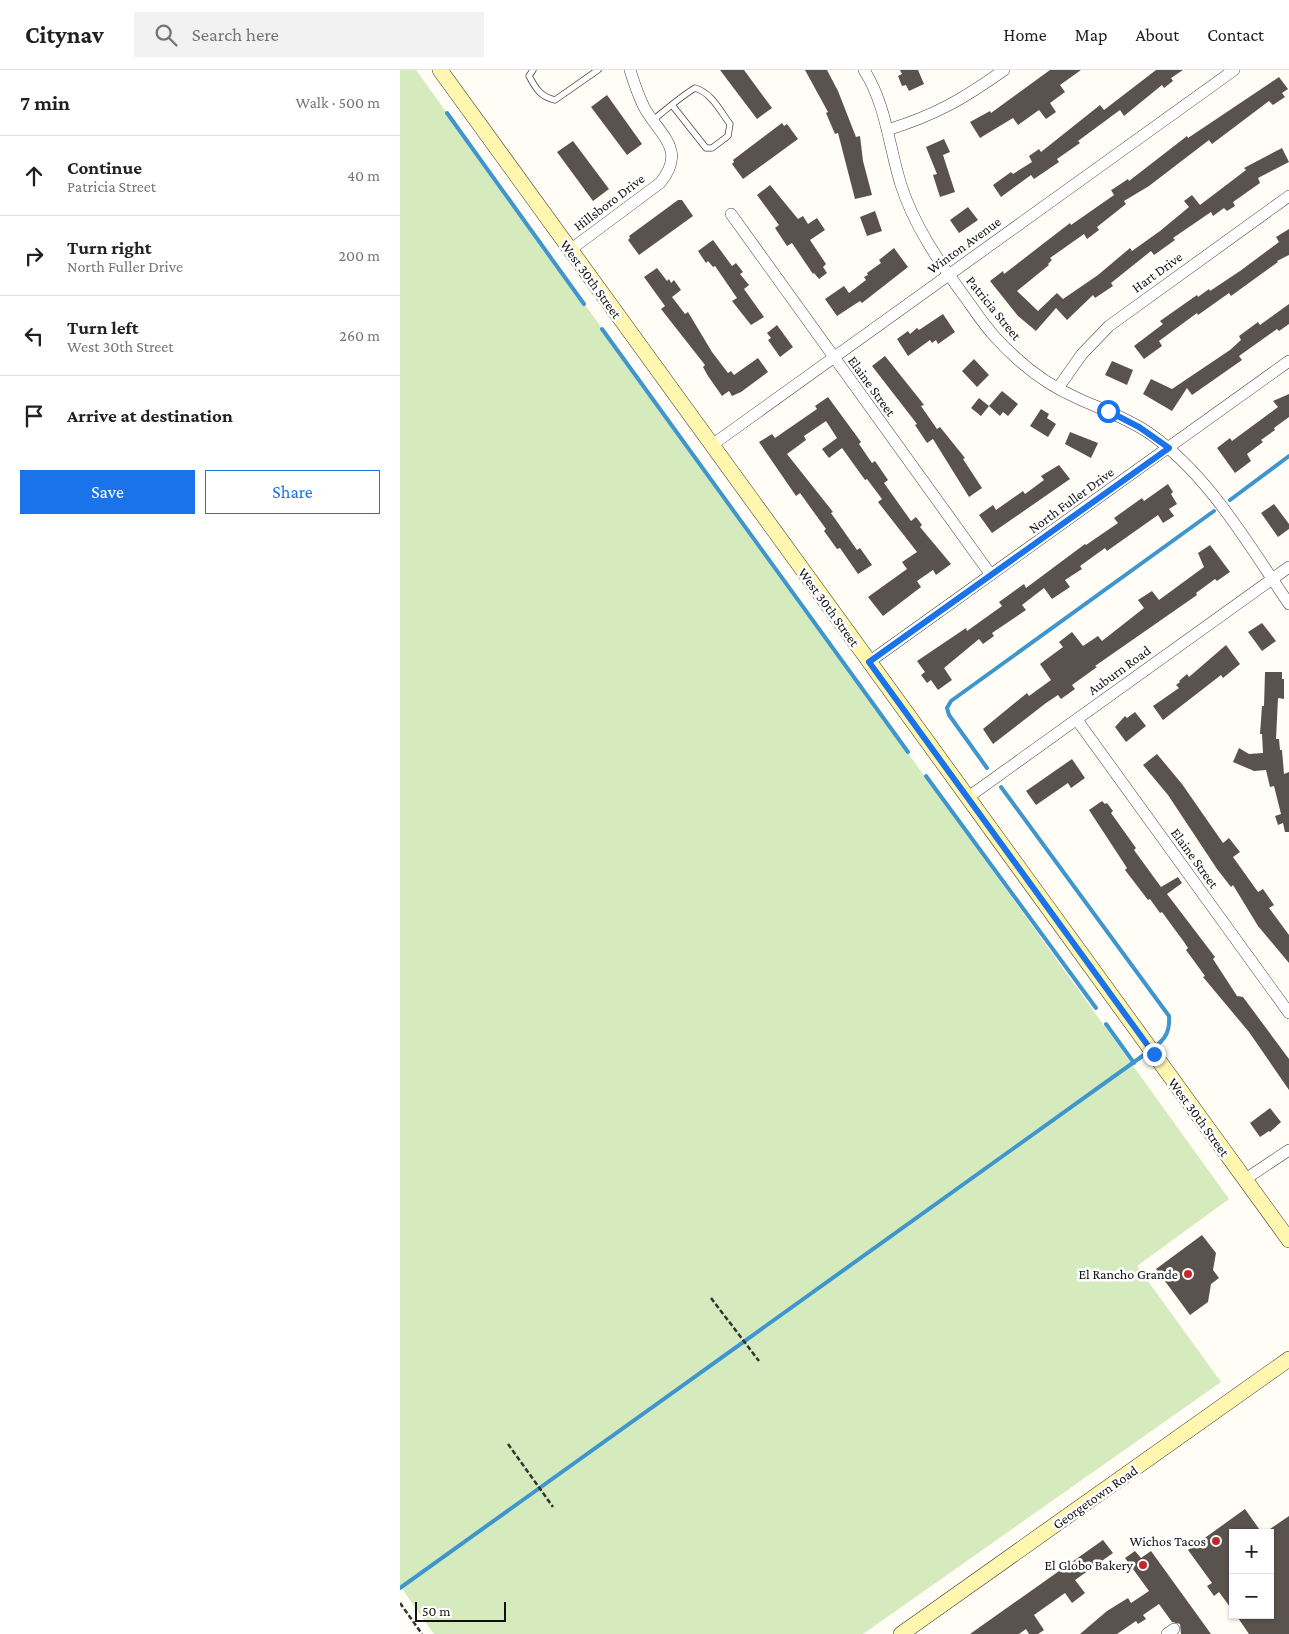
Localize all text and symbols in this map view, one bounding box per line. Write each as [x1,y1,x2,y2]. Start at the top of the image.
search box [134,12,484,57]
text: Citynav [25,21,104,48]
icon: search [152,21,180,49]
text: Search here [192,24,279,45]
text: Home [1004,25,1047,45]
text: Map [1075,25,1107,45]
text: About [1135,25,1179,45]
text: Contact [1207,25,1264,45]
text: 7 min [20,91,70,115]
text: Walk · 500 m [295,94,380,111]
text: Continue [67,157,142,178]
icon: ahead [20,162,48,190]
text: 40 m [347,167,380,184]
street label: Hillsboro Drive [570,170,648,234]
text: Patricia Street [67,178,156,195]
street label: Winton Avenue [924,213,1004,277]
text: Turn right [67,237,152,258]
street label: West 30th Street [557,237,625,322]
icon: right [20,242,48,270]
text: 200 m [338,247,380,264]
street label: Hart Drive [1129,248,1185,296]
text: North Fuller Drive [67,258,183,275]
street label: Patricia Street [963,273,1025,344]
text: Turn left [67,317,139,338]
icon: left [20,322,48,350]
text: 260 m [339,327,380,344]
text: West 30th Street [67,338,174,355]
street label: Elaine Street [845,353,899,420]
route start [1097,400,1120,423]
icon: arrive [20,402,48,430]
text: Arrive at destination [67,405,233,426]
street label: North Fuller Drive [1025,464,1117,536]
button: Save [20,470,195,514]
button: Share [205,470,380,514]
street label: West 30th Street [795,565,863,650]
street label: Auburn Road [1085,642,1154,698]
street label: Elaine Street [1168,825,1222,892]
route end [1143,1043,1166,1066]
street label: West 30th Street [1165,1075,1233,1160]
place label: El Rancho Grande [1079,1266,1178,1282]
marker: El Rancho Grande [1182,1268,1194,1280]
street label: Georgetown Road [1050,1461,1141,1532]
map controls [1229,1529,1274,1619]
button: + [1229,1529,1274,1574]
place label: Wichos Tacos [1130,1533,1206,1549]
marker: Wichos Tacos [1210,1535,1222,1547]
place label: El Globo Bakery [1045,1557,1134,1573]
marker: El Globo Bakery [1137,1559,1149,1571]
button: − [1229,1574,1274,1619]
scale bar [415,1599,506,1622]
text: 50 m [422,1603,450,1619]

